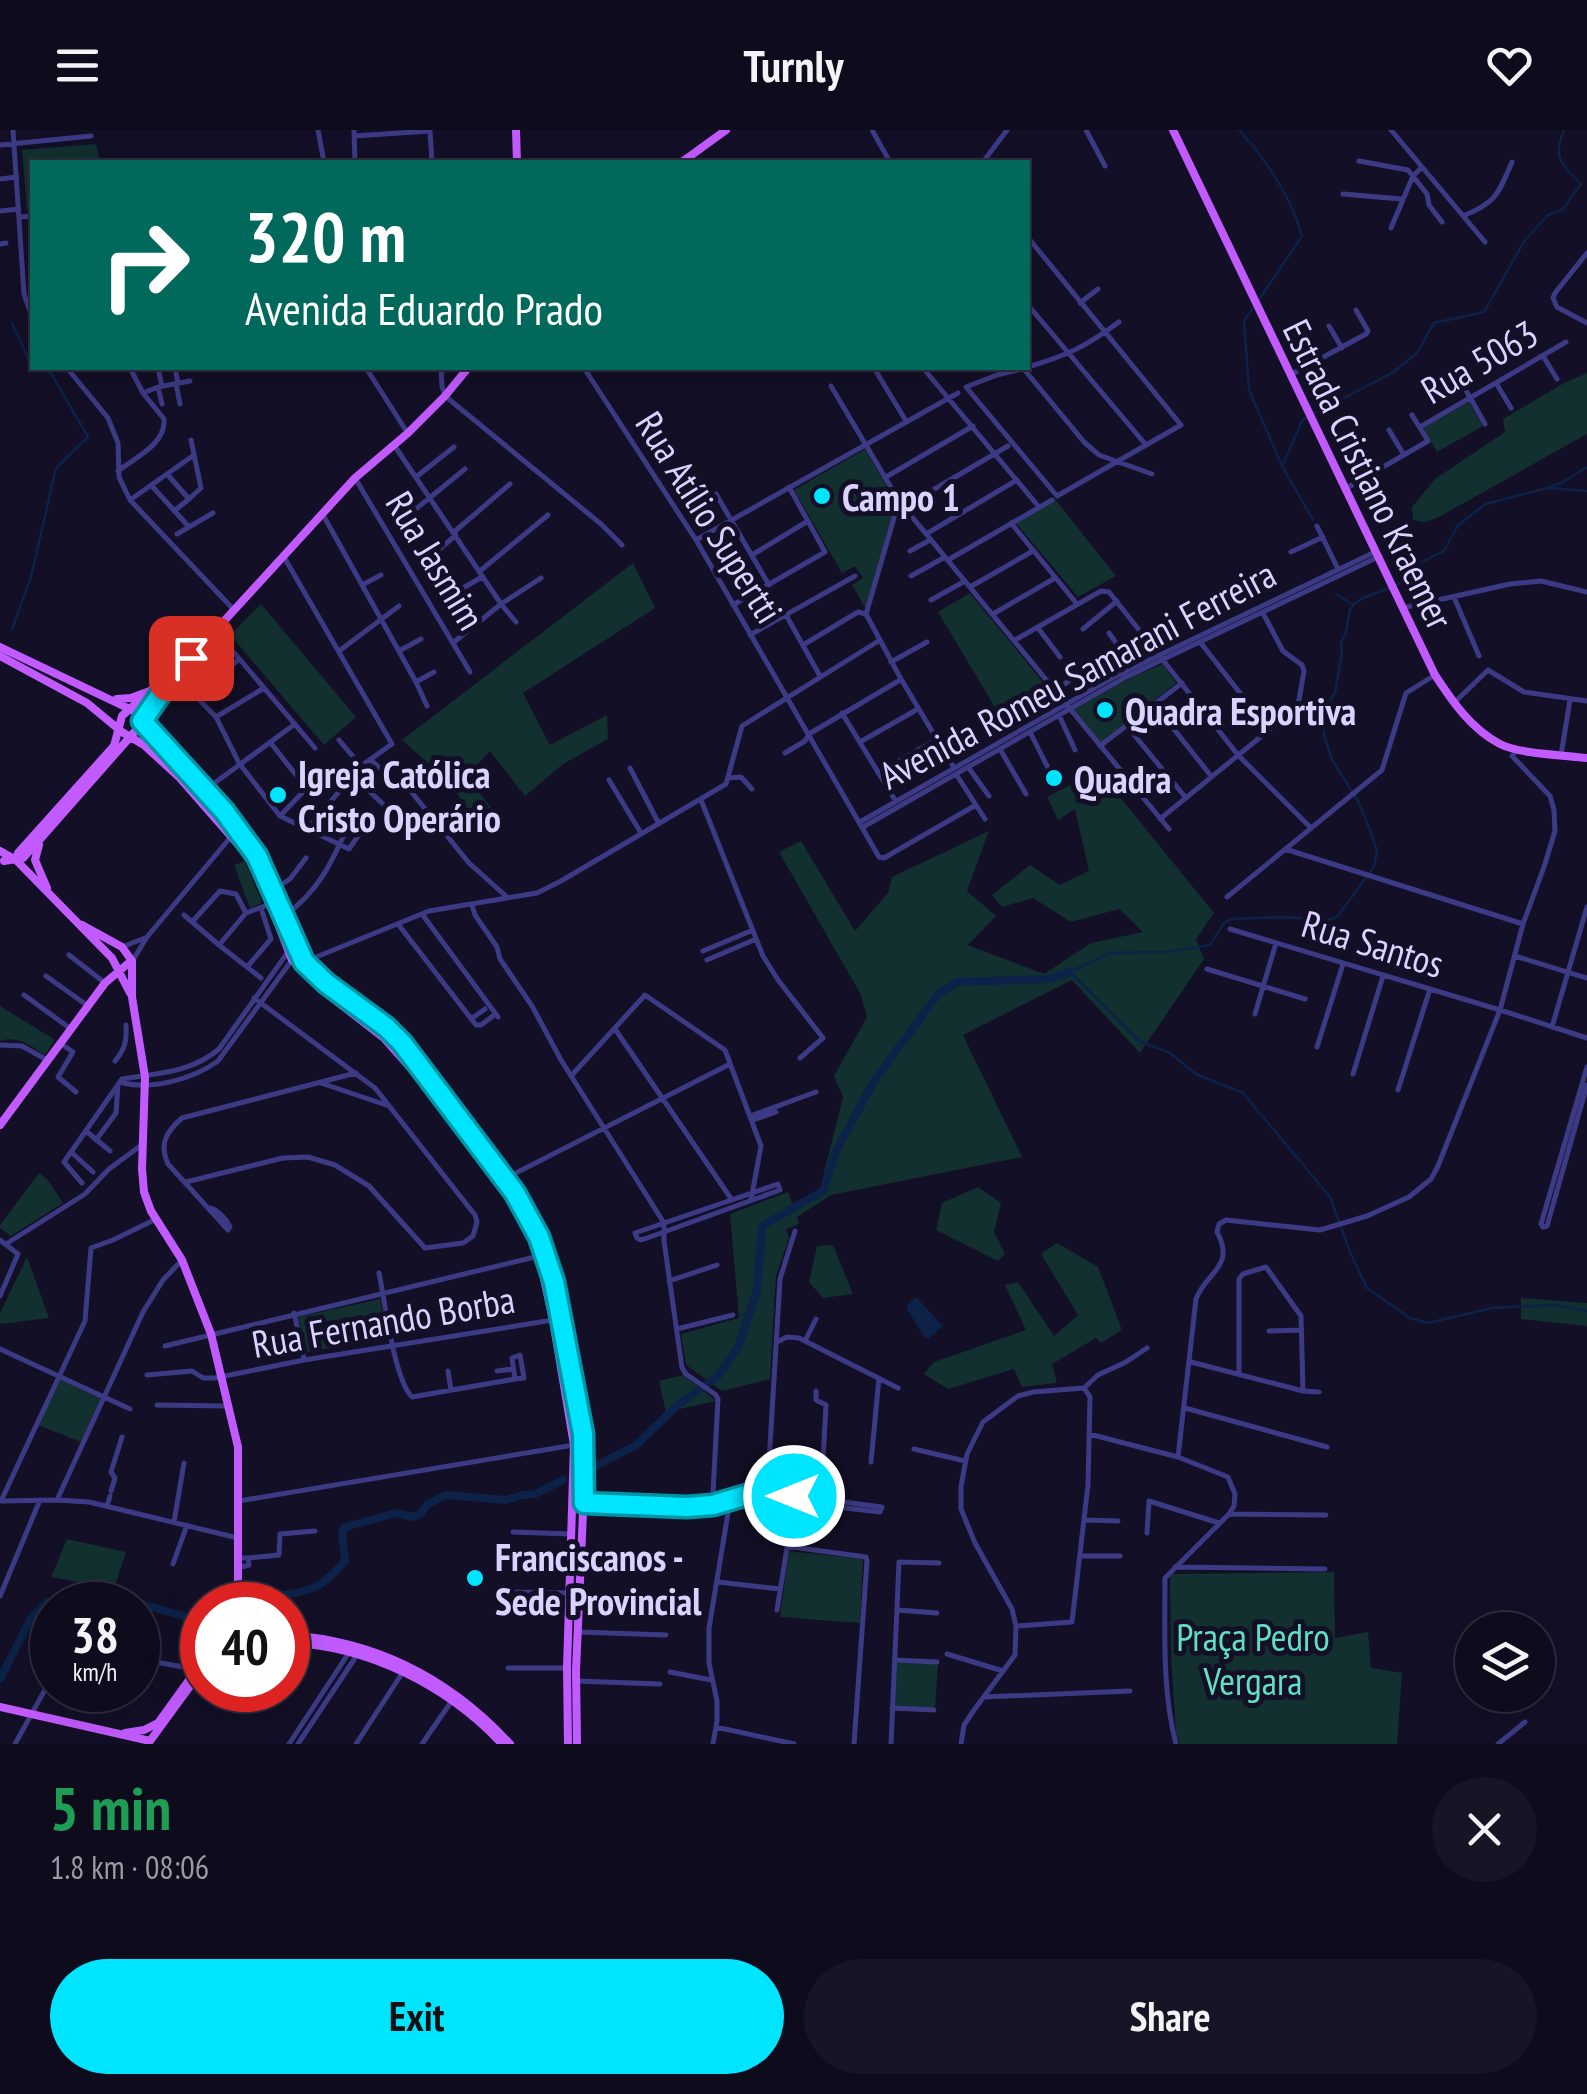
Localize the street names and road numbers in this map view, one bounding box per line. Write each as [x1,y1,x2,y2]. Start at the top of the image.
street label: Rua 5063 [1412,308,1546,414]
street label: Estrada Cristiano Kraemer [1273,311,1465,637]
street label: Rua Atílio Supertti [626,402,794,632]
street label: Rua Jasmim [376,482,496,638]
street label: Avenida Romeu Samarani Ferreira [870,549,1284,799]
street label: Rua Santos [1296,898,1450,988]
street label: Rua Fernando Borba [248,1274,518,1368]

